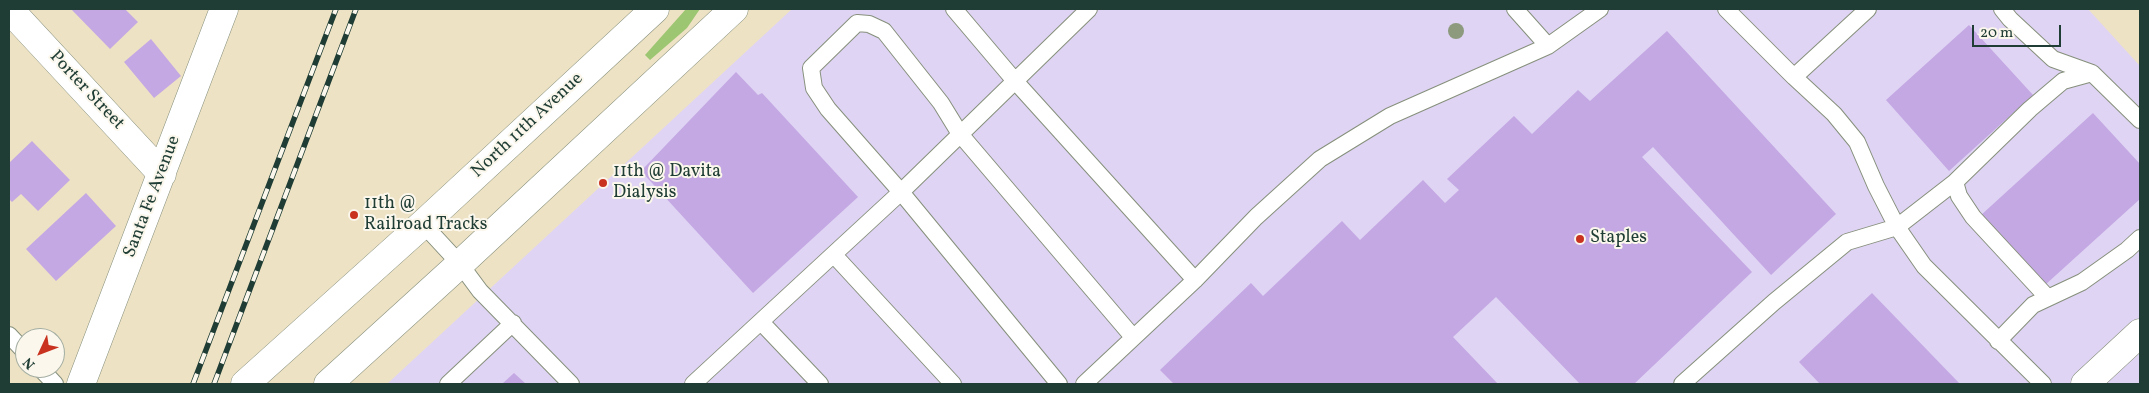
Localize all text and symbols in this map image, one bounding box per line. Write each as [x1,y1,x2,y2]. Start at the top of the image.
scale bar [1974,15,2063,47]
text: 20 m [1980,23,2013,44]
street label: Porter Street [44,47,128,135]
street label: North 11th Avenue [468,69,588,183]
street label: Santa Fe Avenue [120,133,186,261]
place label: 11th @ Davita Dialysis [613,162,721,204]
marker: 11th @ Davita Dialysis [597,177,609,189]
place label: 11th @ Railroad Tracks [364,194,487,236]
marker: 11th @ Railroad Tracks [348,209,360,221]
place label: Staples [1590,228,1647,250]
marker: Staples [1574,233,1586,245]
north arrow [15,328,65,378]
text: N [19,353,40,373]

